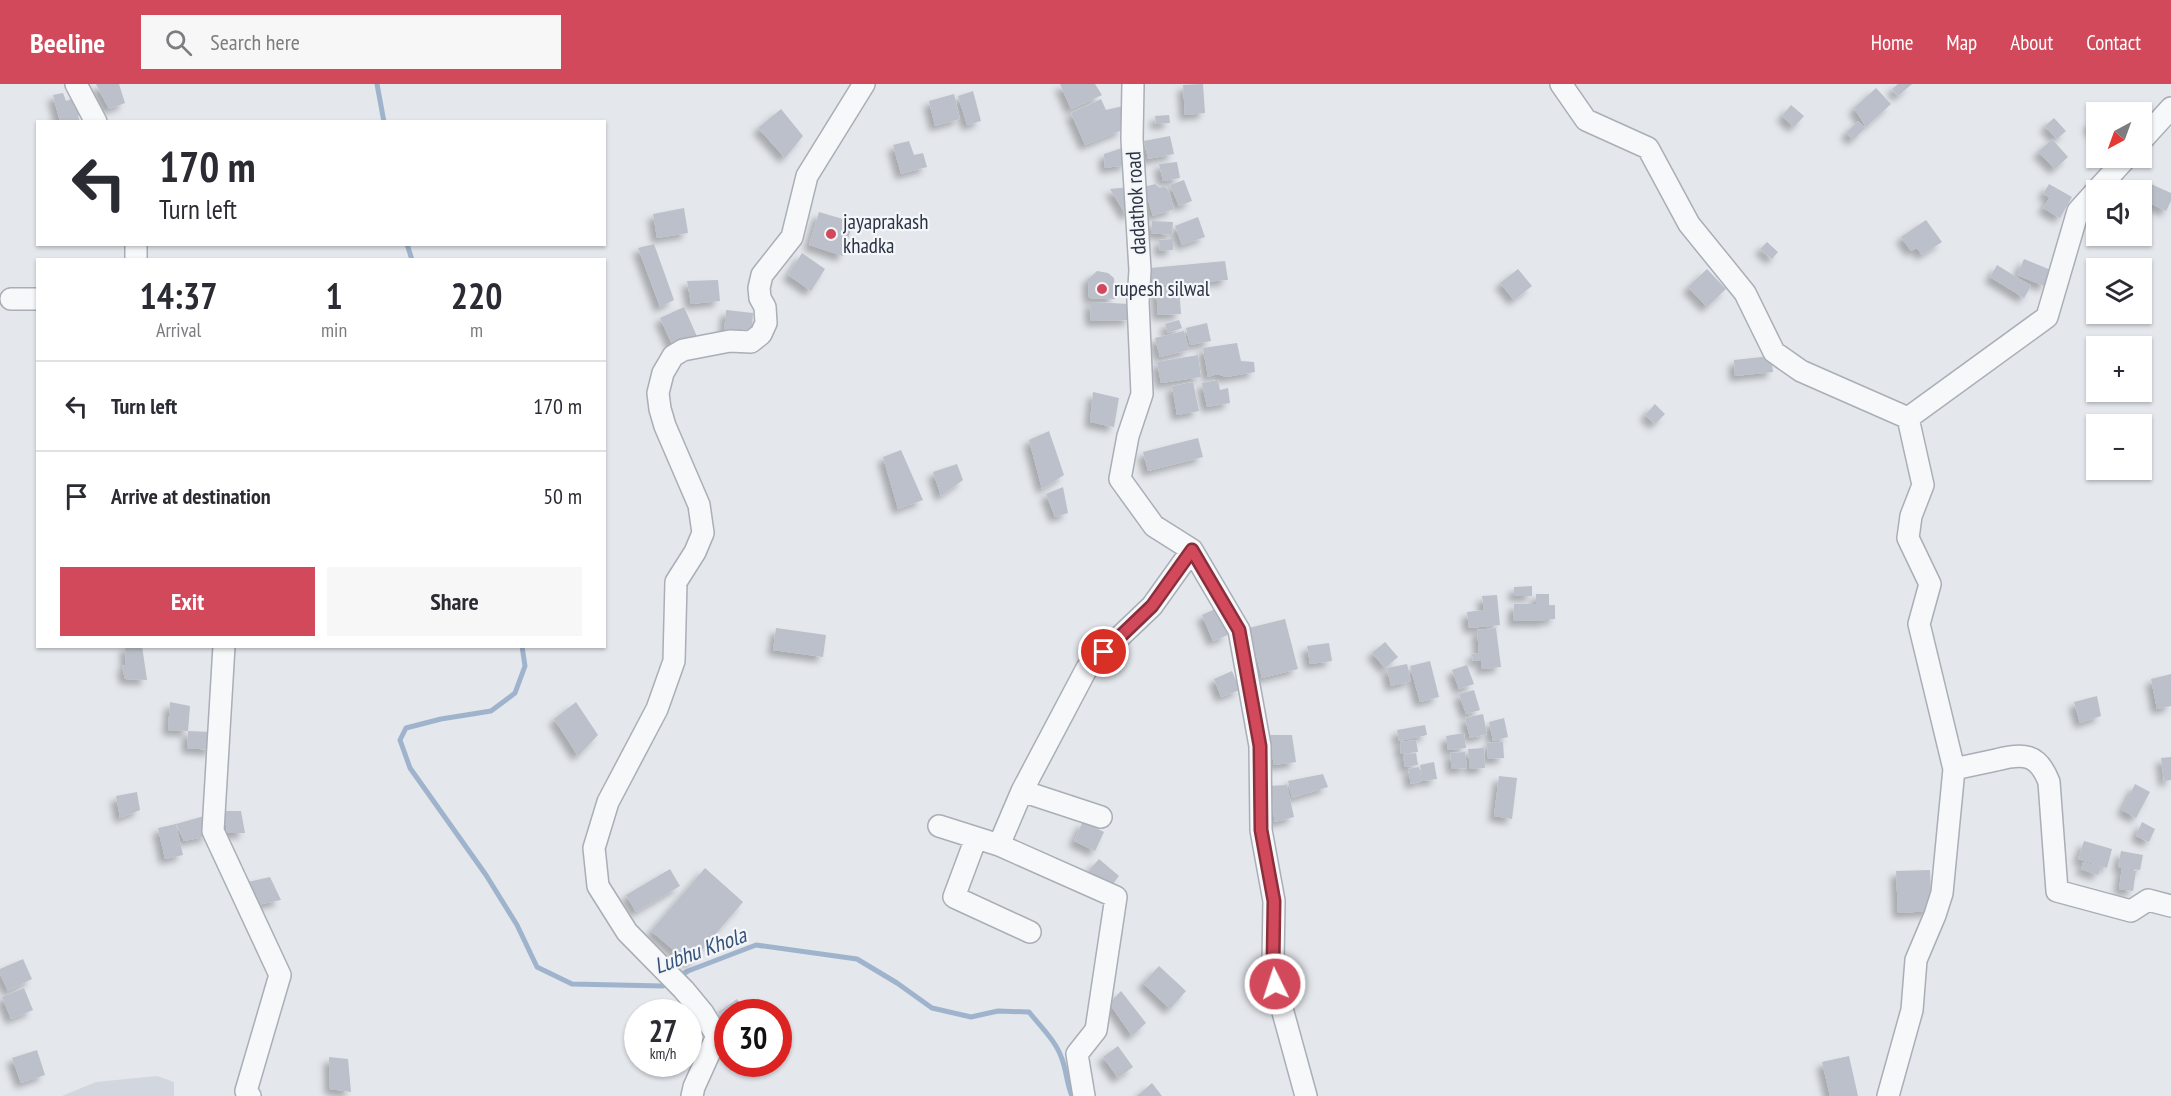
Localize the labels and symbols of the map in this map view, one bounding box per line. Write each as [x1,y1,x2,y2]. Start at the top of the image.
north arrow [2086,102,2152,168]
street label: dadathok road [1119,151,1152,255]
place label: jayaprakash khadka [843,208,928,259]
marker: jayaprakash khadka [824,227,838,241]
place label: rupesh silwal [1114,275,1210,302]
marker: rupesh silwal [1095,282,1109,296]
pin [1078,626,1129,677]
water label: Lubhu Khola [650,920,751,980]
position arrow [1243,952,1307,1016]
speed limit sign: 30 [714,999,792,1077]

